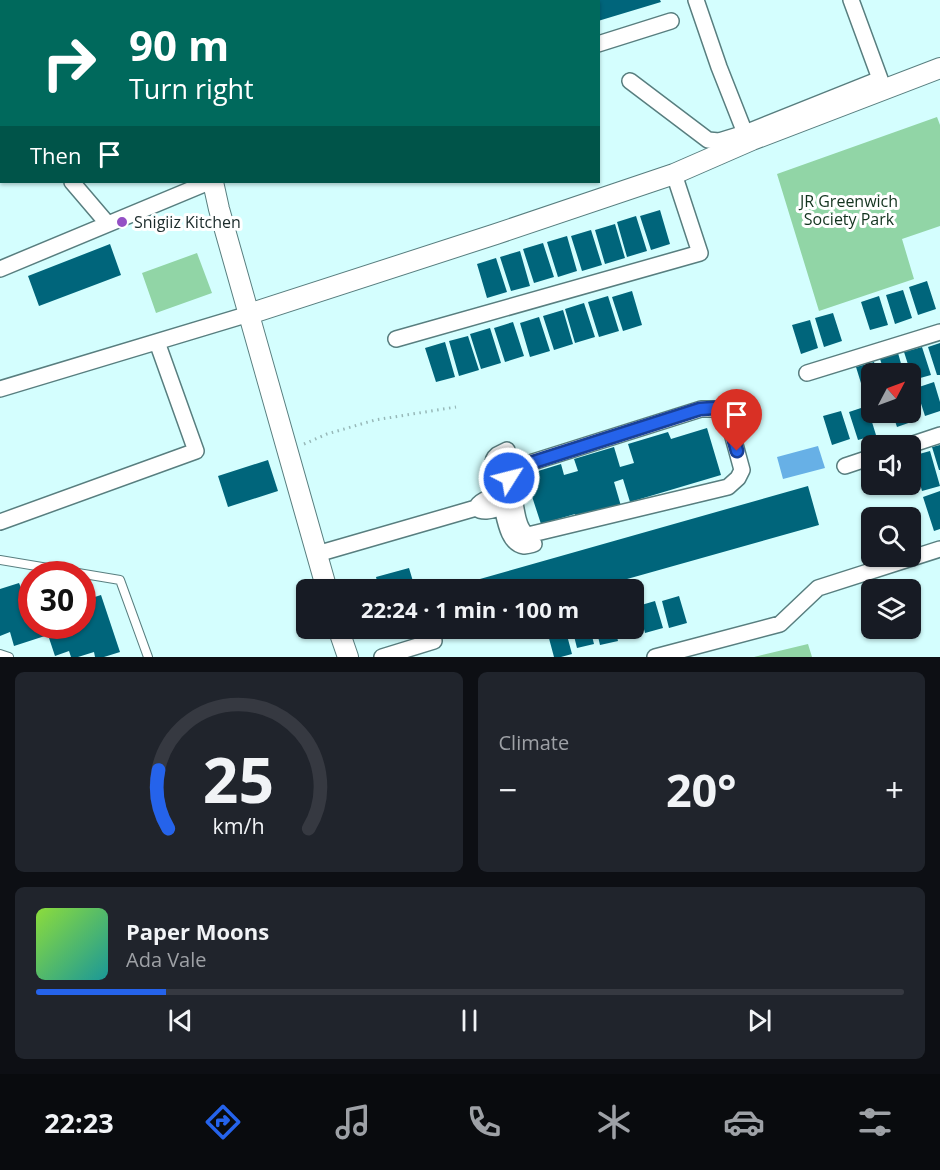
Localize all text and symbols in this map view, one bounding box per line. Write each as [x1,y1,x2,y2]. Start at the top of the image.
text: 90 m [129,16,229,73]
icon: right [30,24,108,102]
text: Turn right [129,70,254,107]
icon: arrive [93,138,126,171]
text: Then [30,140,81,170]
park label: JR Greenwich Society Park [798,190,898,230]
place label: Snigiiz Kitchen [134,211,241,233]
marker: Snigiiz Kitchen [115,215,129,229]
north arrow [861,363,921,423]
map controls [861,363,921,639]
pin [711,389,762,451]
icon: arrive [720,398,753,431]
button: sound [861,435,921,495]
position arrow [477,446,541,510]
button: search [861,507,921,567]
speed limit sign: 30 [18,561,96,639]
button: layers [861,579,921,639]
text: 22:24 · 1 min · 100 m [361,594,579,624]
text: Climate [499,729,569,756]
text: 25 [203,736,274,821]
text: 20° [666,759,737,820]
text: − [499,767,517,812]
text: + [885,767,904,812]
text: km/h [213,811,265,840]
text: Paper Moons [126,916,269,946]
text: Ada Vale [126,946,207,973]
icon: previous [164,1004,197,1037]
icon: pause [453,1004,486,1037]
icon: next [743,1004,776,1037]
icon: directions [202,1101,244,1143]
icon: music [332,1101,374,1143]
icon: phone [463,1101,505,1143]
icon: climate [593,1101,635,1143]
icon: car [723,1101,765,1143]
icon: filters [854,1101,896,1143]
text: 22:23 [44,1104,114,1141]

